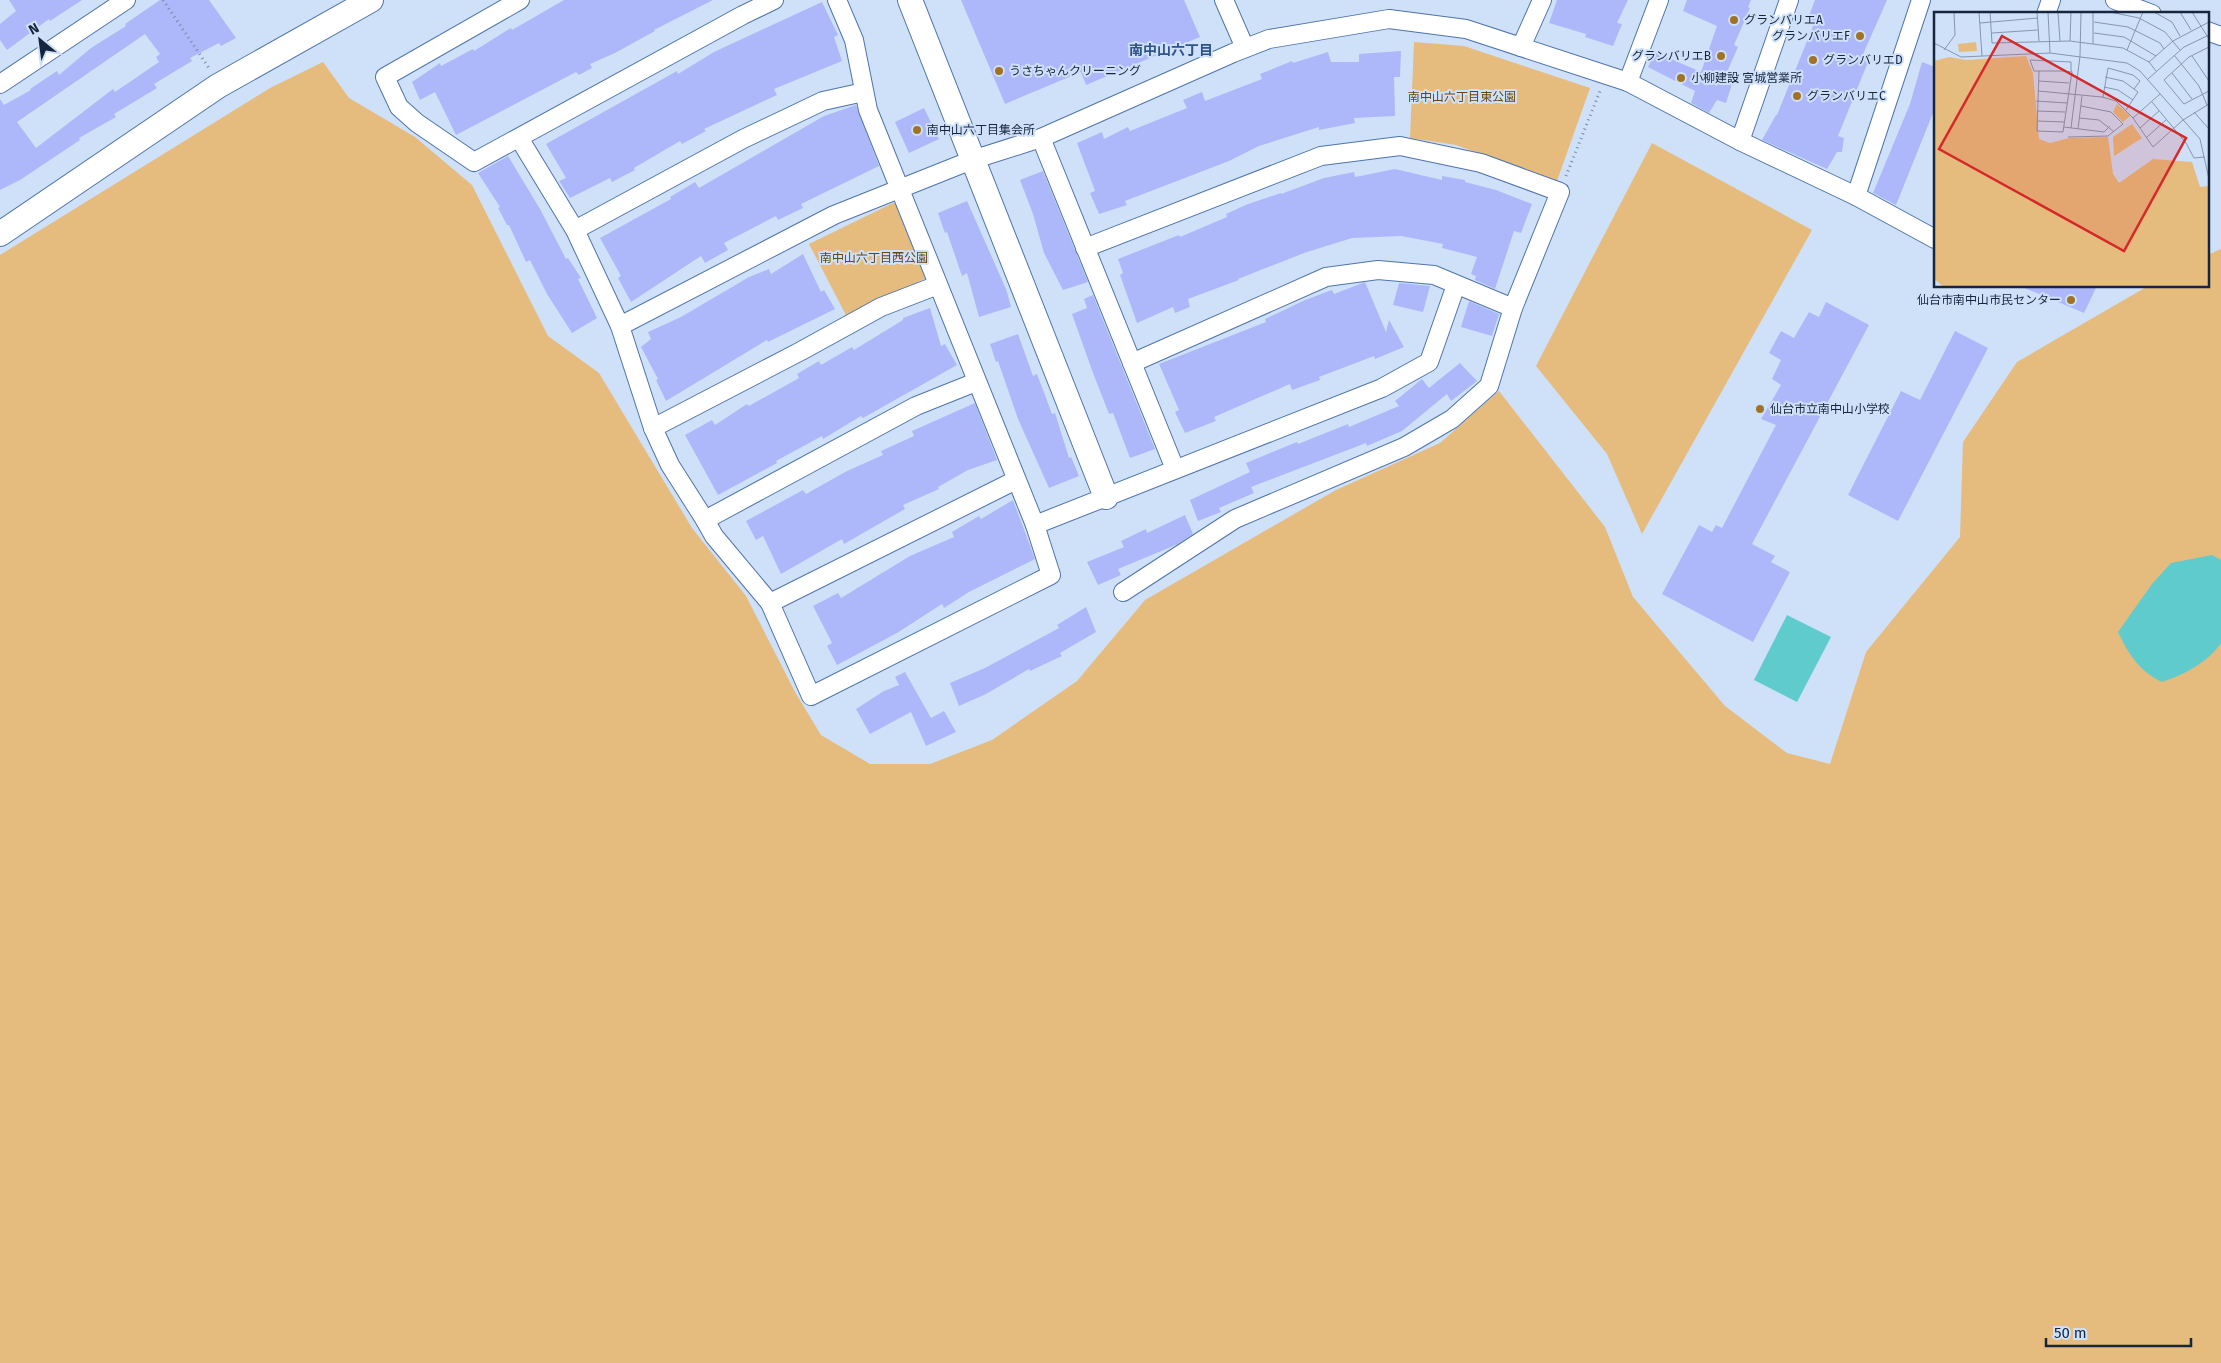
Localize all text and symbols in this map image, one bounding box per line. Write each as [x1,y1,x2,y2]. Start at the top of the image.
inset map [1934,12,2208,288]
place label: グランバリエA [1744,13,1823,27]
marker: グランバリエA [1728,14,1740,26]
north arrow [15,15,65,65]
text: N [26,19,42,39]
place label: グランバリエF [1772,29,1850,43]
marker: グランバリエF [1854,30,1866,42]
district label: 南中山六丁目 [1129,42,1213,59]
place label: グランバリエB [1632,49,1711,63]
marker: グランバリエB [1715,50,1727,62]
place label: グランバリエD [1823,53,1903,67]
marker: グランバリエD [1807,54,1819,66]
place label: うさちゃんクリーニング [1009,64,1141,78]
marker: うさちゃんクリーニング [993,65,1005,77]
place label: 小柳建設 宮城営業所 [1691,71,1802,85]
marker: 小柳建設 宮城営業所 [1675,72,1687,84]
place label: グランバリエC [1807,89,1886,103]
park label: 南中山六丁目東公園 [1408,90,1516,104]
marker: グランバリエC [1791,90,1803,102]
place label: 南中山六丁目集会所 [927,123,1035,137]
marker: 南中山六丁目集会所 [911,124,923,136]
park label: 南中山六丁目西公園 [820,251,928,265]
place label: 仙台市南中山市民センター [1917,293,2061,307]
marker: 仙台市南中山市民センター [2065,294,2077,306]
place label: 仙台市立南中山小学校 [1770,402,1890,416]
marker: 仙台市立南中山小学校 [1754,403,1766,415]
scale bar [2046,1316,2191,1348]
text: 50 m [2054,1324,2087,1342]

